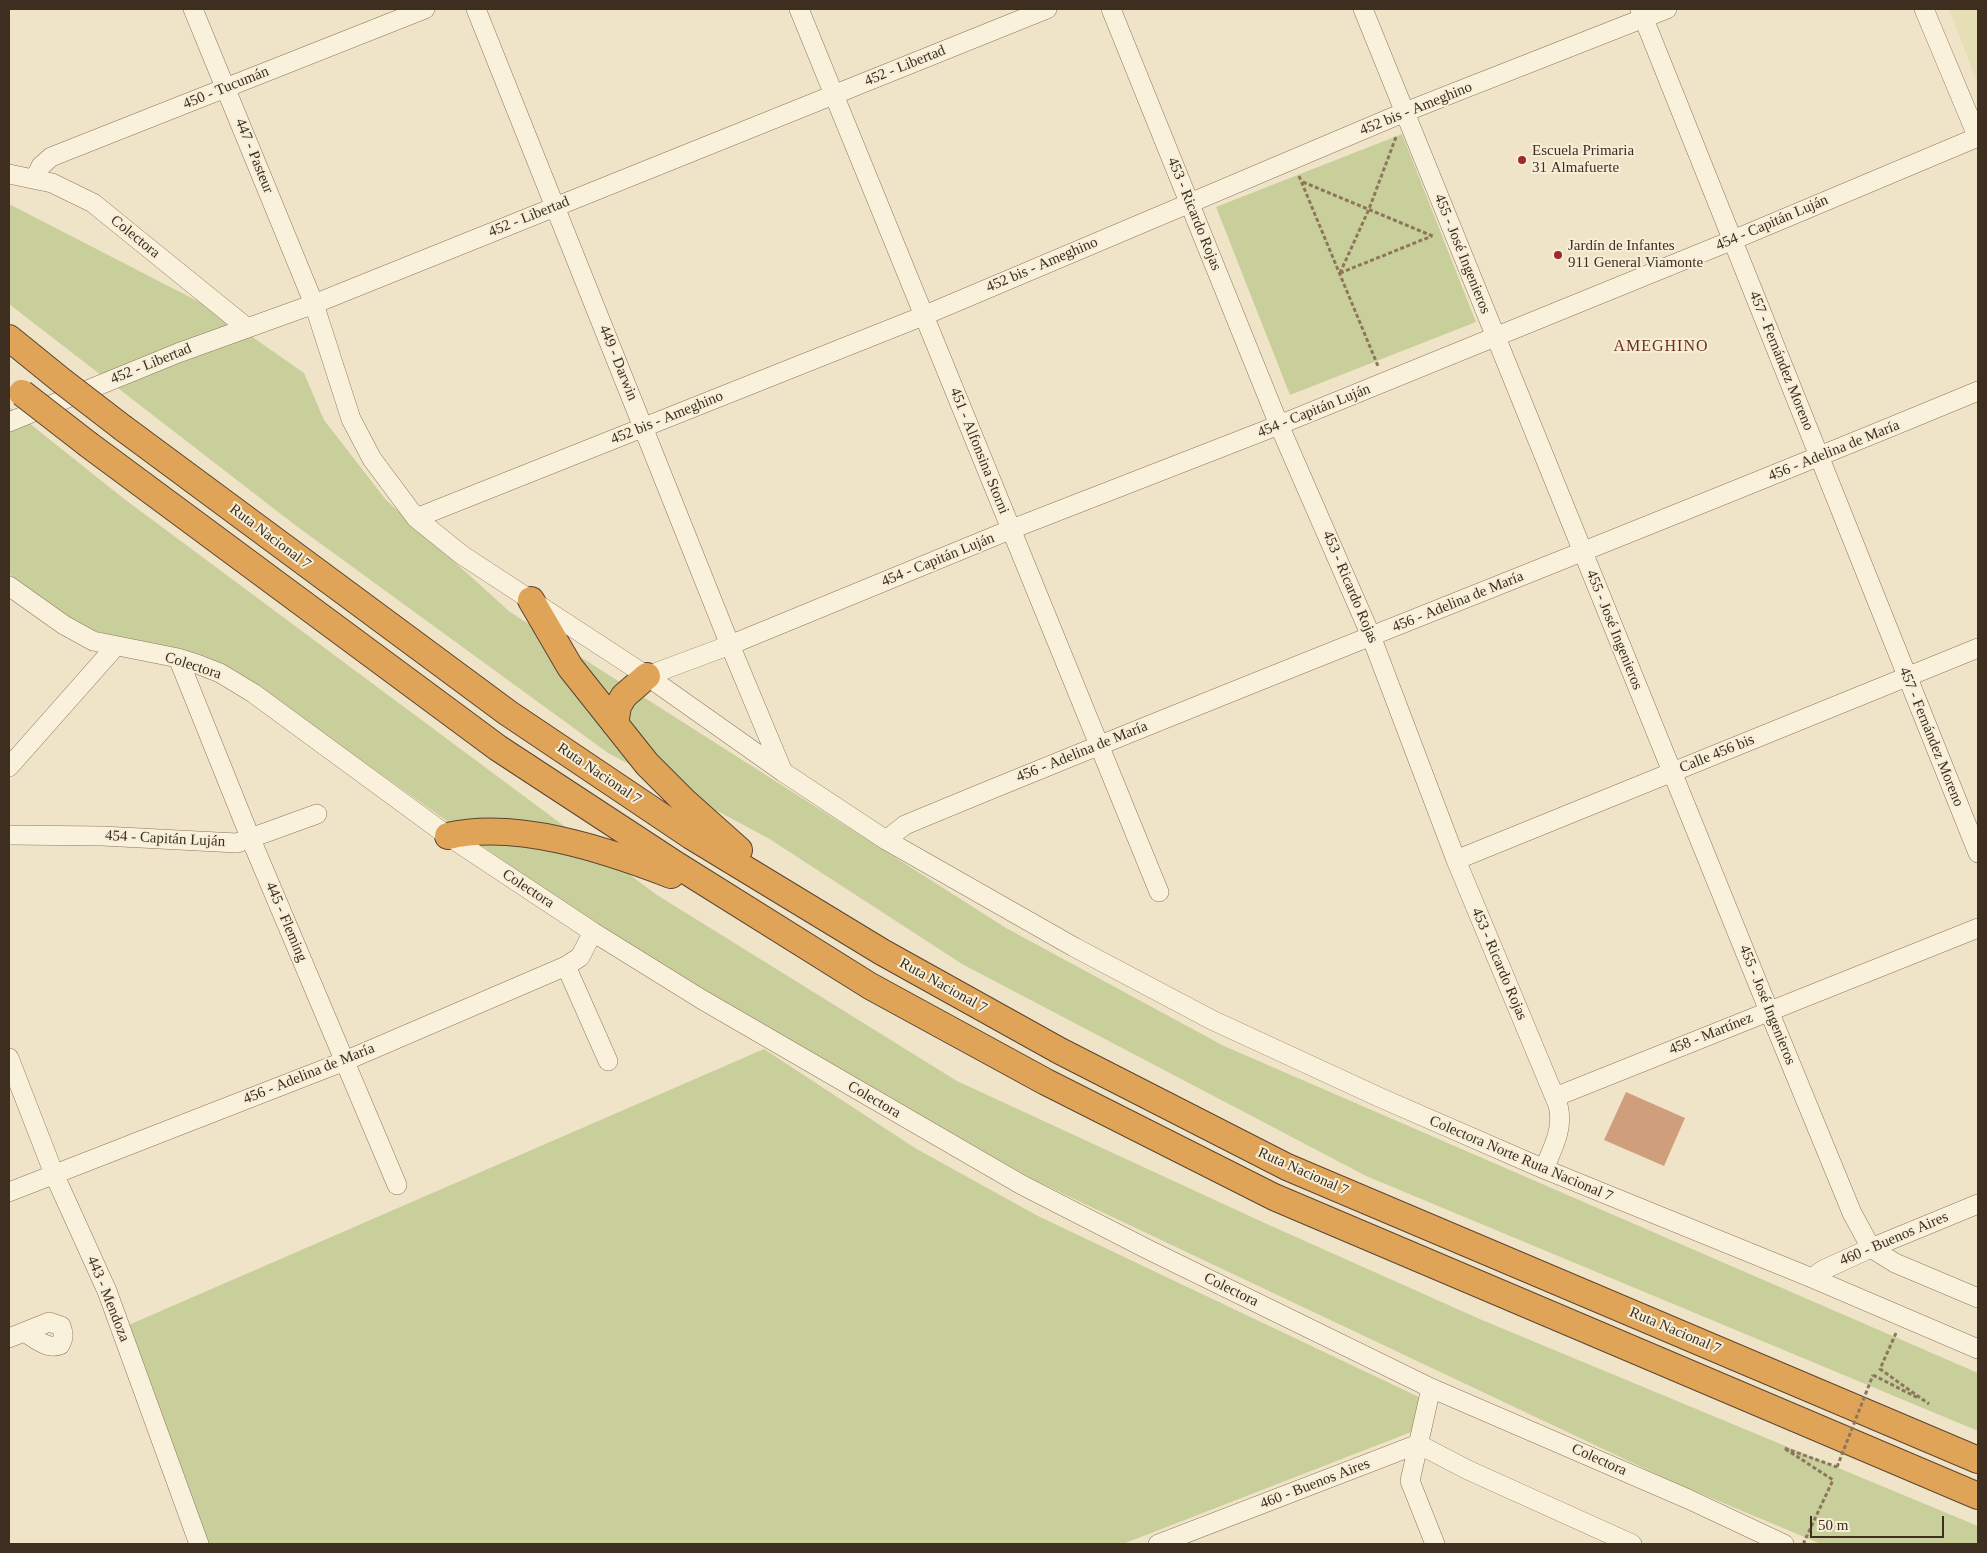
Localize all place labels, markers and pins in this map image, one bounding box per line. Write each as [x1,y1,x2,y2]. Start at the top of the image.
place label: Escuela Primaria 31 Almafuerte [1532,142,1634,177]
marker: Escuela Primaria 31 Almafuerte [1516,154,1528,166]
place label: Jardín de Infantes 911 General Viamonte [1568,237,1703,272]
marker: Jardín de Infantes 911 General Viamonte [1552,249,1564,261]

